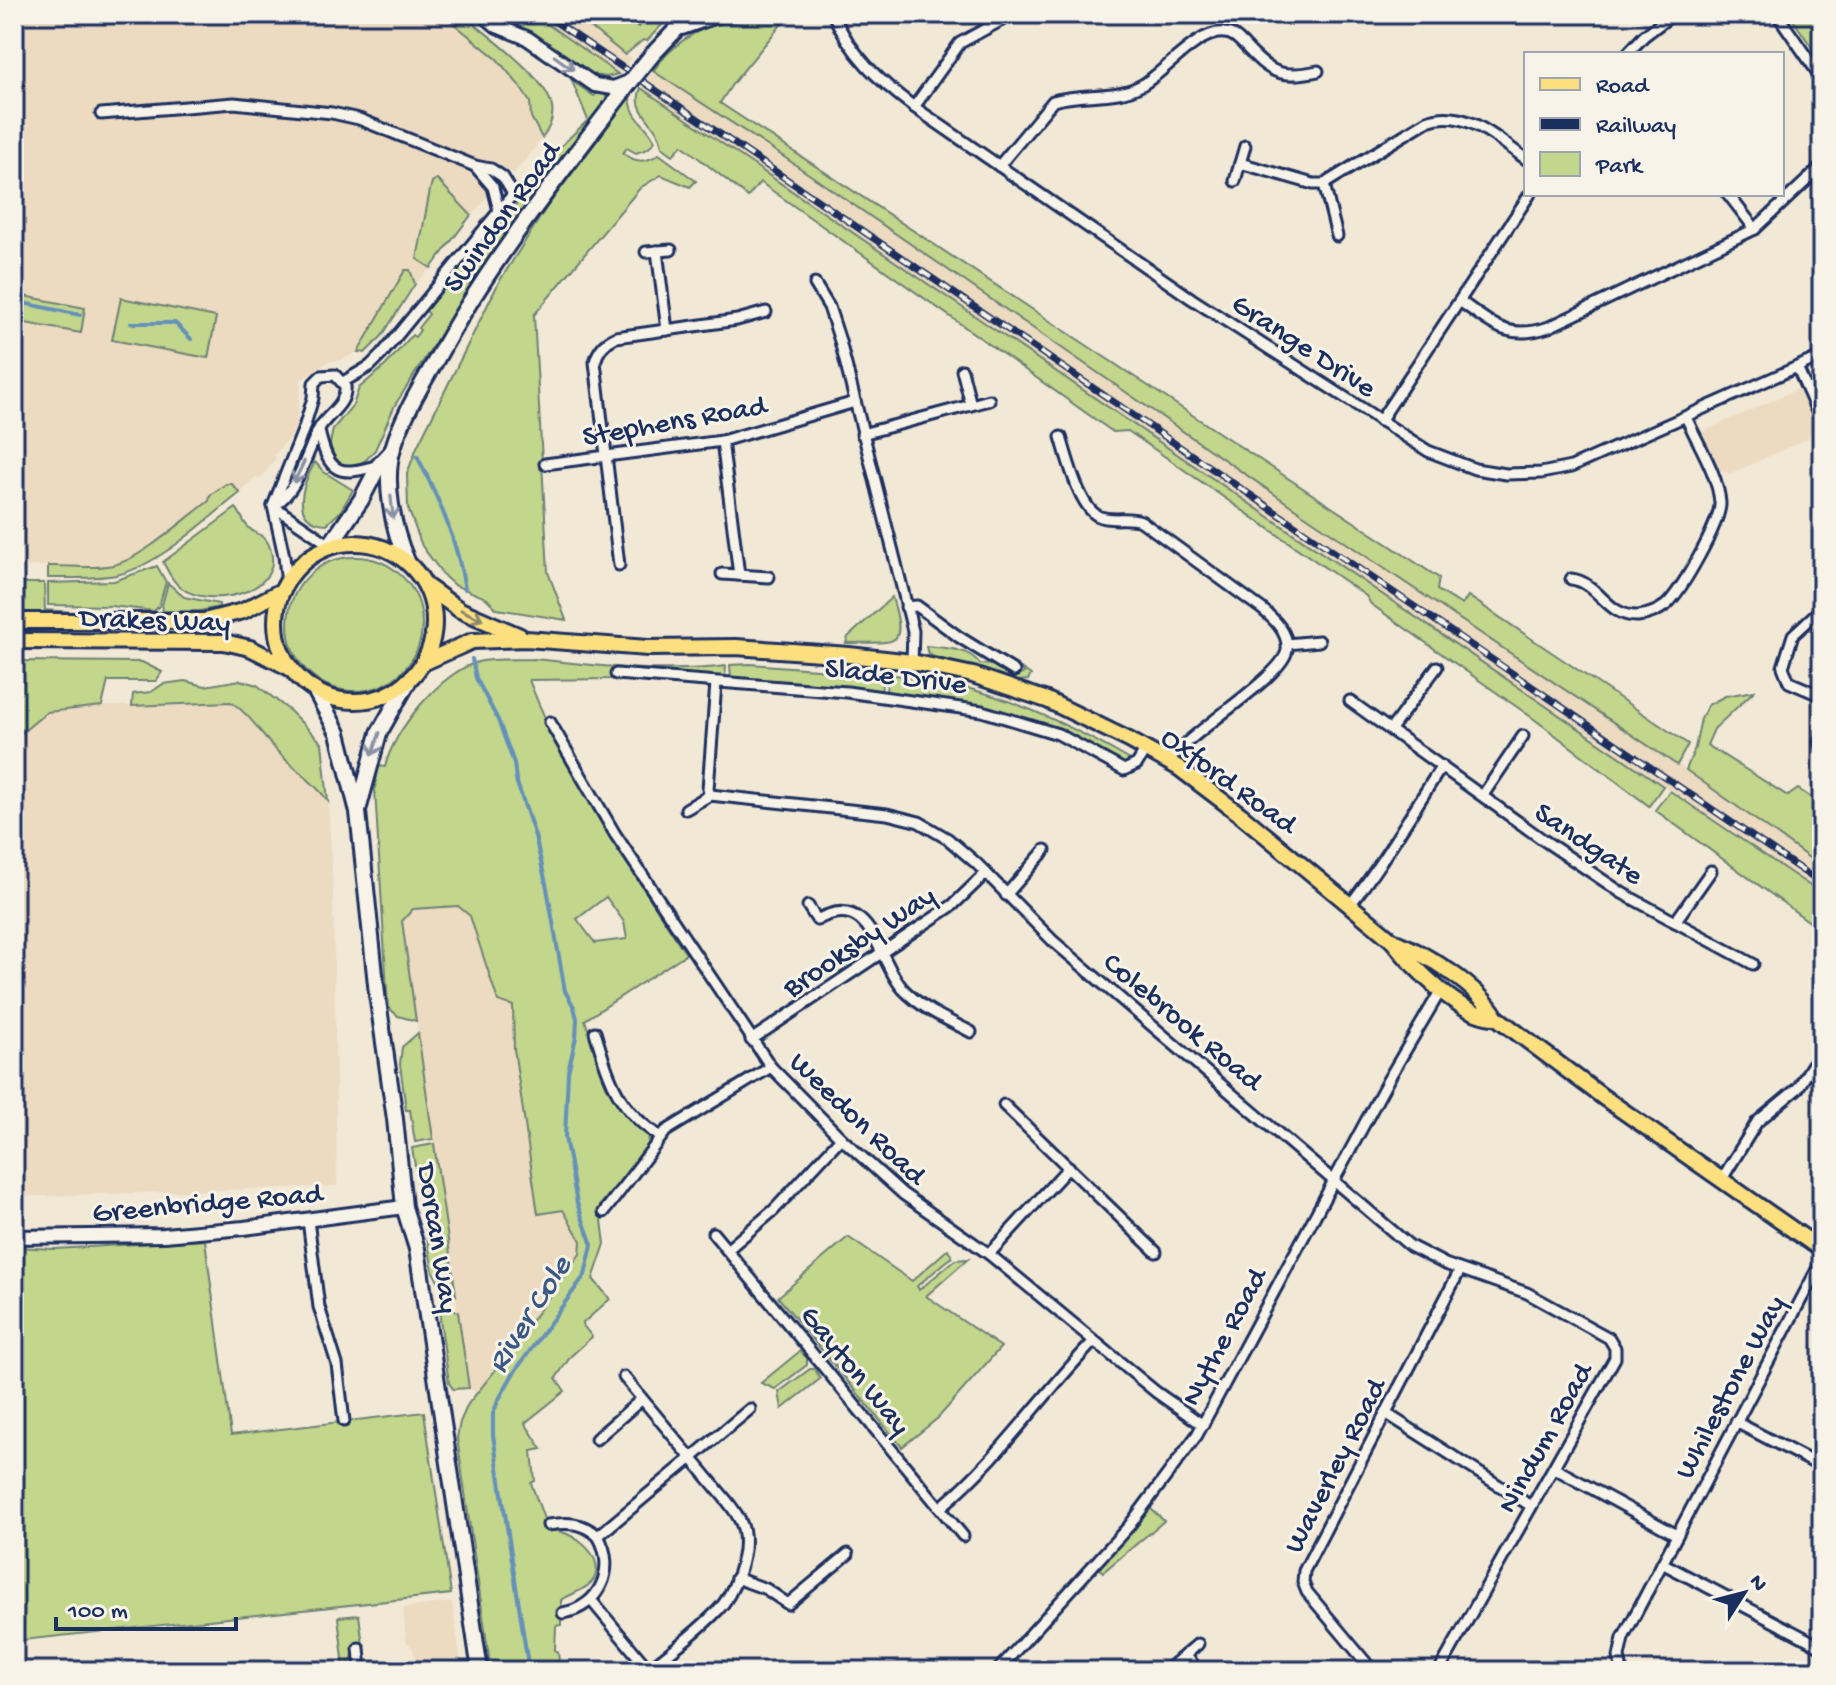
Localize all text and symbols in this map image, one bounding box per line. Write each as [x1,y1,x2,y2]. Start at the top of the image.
legend [1524,52,1784,196]
one-way arrow [552,55,574,71]
text: Road [1596,73,1650,102]
text: Railway [1596,113,1676,142]
street label: Swindon Road [437,134,572,301]
text: Park [1595,153,1644,182]
street label: Grange Drive [1224,288,1382,408]
street label: Stephens Road [580,390,772,457]
one-way arrow [291,459,306,483]
one-way arrow [385,493,400,520]
street label: Drakes Way [77,602,231,643]
one-way arrow [459,609,483,624]
street label: Slade Drive [822,652,969,705]
street label: Oxford Road [1153,722,1304,845]
one-way arrow [368,731,382,756]
street label: Sandgate [1526,797,1649,895]
street label: Brooksby Way [777,880,944,1008]
street label: Colebrook Road [1094,947,1270,1102]
street label: Weedon Road [780,1046,933,1196]
street label: Dorcan Way [406,1159,465,1316]
street label: Greenbridge Road [91,1178,326,1233]
water label: River Cole [480,1249,583,1381]
street label: Nythe Road [1175,1261,1278,1413]
street label: Whilestone Way [1669,1290,1795,1486]
street label: Gayton Way [791,1300,916,1444]
street label: Nindum Road [1491,1356,1604,1520]
street label: Waverley Road [1278,1372,1397,1560]
north arrow [1704,1553,1784,1633]
text: N [1742,1570,1772,1597]
scale bar [56,1581,236,1631]
text: 100 m [67,1598,128,1627]

